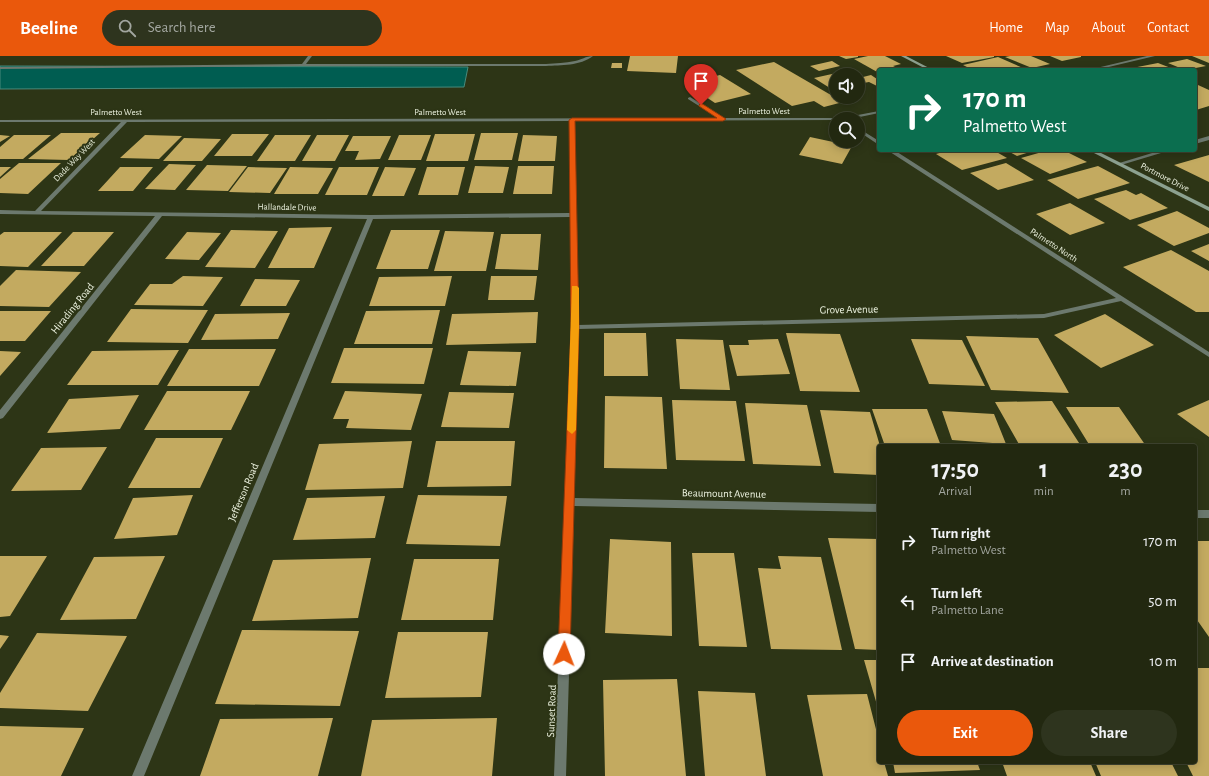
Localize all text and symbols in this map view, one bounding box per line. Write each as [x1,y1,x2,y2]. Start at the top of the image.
search box [102,10,382,46]
icon: search [116,17,138,39]
text: Beeline [20,19,78,38]
text: Search here [148,20,216,35]
text: Home [989,21,1023,35]
text: Map [1045,21,1069,35]
text: About [1091,21,1125,35]
text: Contact [1147,21,1189,35]
pin [684,64,718,105]
map controls [829,68,865,148]
button: sound [829,68,865,104]
icon: arrive [690,70,712,92]
icon: right [897,84,949,136]
text: 170 m [963,85,1027,113]
street label: Palmetto West [738,107,790,116]
street label: Palmetto West [90,108,142,117]
street label: Palmetto West [414,108,466,117]
button: search [829,112,865,148]
text: Palmetto West [963,118,1066,136]
street label: Dade Way West [52,137,97,183]
street label: Portmore Drive [1139,161,1191,194]
street label: Hallandale Drive [258,202,316,213]
street label: Palmetto North [1028,227,1079,264]
street label: Hirading Road [49,281,96,336]
street label: Grove Avenue [820,303,878,316]
text: 17:50 [932,458,979,482]
text: 1 [1039,458,1048,482]
text: 230 [1108,458,1142,482]
street label: Jefferson Road [226,461,261,523]
text: Arrival [939,485,972,498]
text: min [1033,485,1054,498]
text: m [1120,485,1131,498]
street label: Beaumount Avenue [682,487,766,500]
text: Turn right [931,526,990,541]
icon: right [897,531,919,553]
text: 170 m [1143,534,1177,549]
text: Palmetto West [931,544,1006,557]
text: Turn left [931,586,982,601]
icon: left [897,591,919,613]
text: 50 m [1148,594,1177,609]
text: Palmetto Lane [931,604,1004,617]
position arrow [543,633,585,675]
icon: arrive [897,651,919,673]
text: Arrive at destination [931,654,1054,669]
text: 10 m [1149,654,1177,669]
street label: Sunset Road [545,684,558,738]
button: Exit [897,710,1033,756]
button: Share [1041,710,1177,756]

